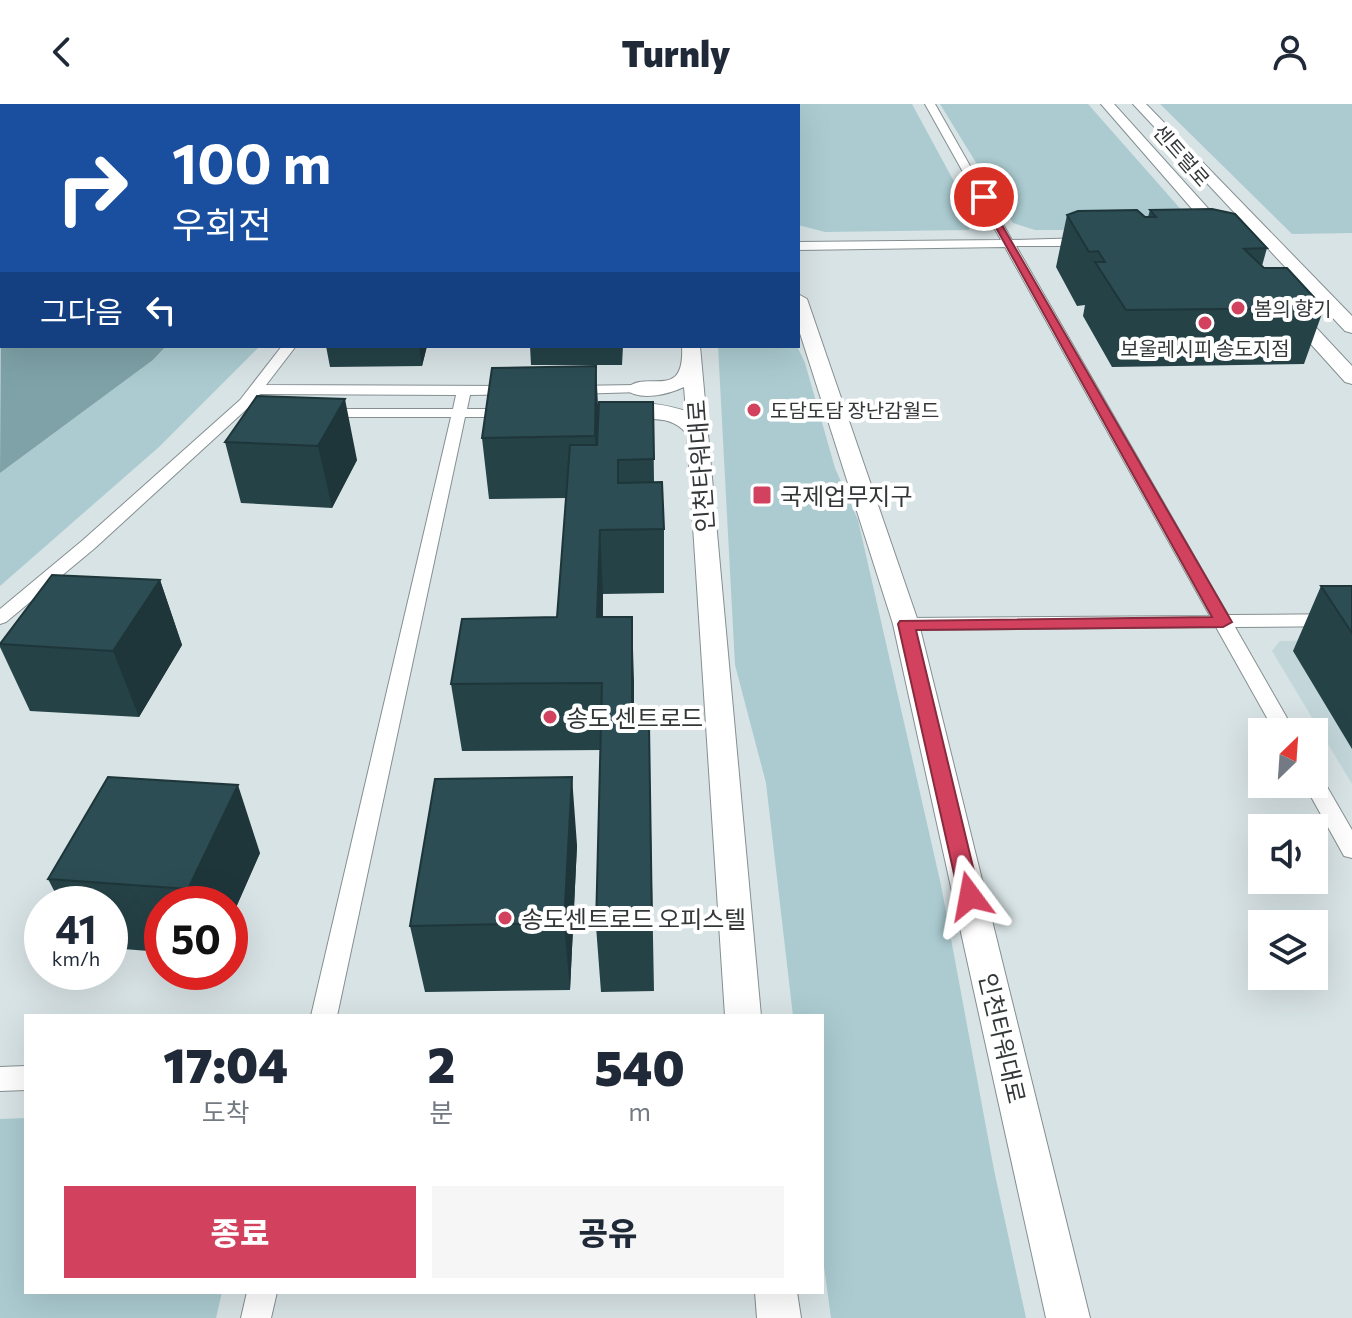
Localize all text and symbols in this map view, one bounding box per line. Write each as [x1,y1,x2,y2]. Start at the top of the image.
icon: back [40,30,84,74]
text: Turnly [622,30,730,74]
icon: person [1268,30,1312,74]
street label: 센트럴로 [1149,119,1215,191]
text: 100 m [172,127,331,196]
icon: right [40,136,144,240]
pin [950,163,1018,231]
icon: arrive [962,175,1006,219]
text: 우회전 [172,201,271,245]
icon: left [139,288,183,332]
text: 그다음 [40,292,123,329]
place label: 봄의 향기 [1254,296,1331,320]
marker: 봄의 향기 [1229,299,1247,317]
marker: 보울레시피 송도지점 [1196,314,1214,332]
place label: 보울레시피 송도지점 [1120,336,1290,360]
place label: 도담도담 장난감월드 [770,398,939,422]
street label: 인천타워대로 [681,399,719,533]
marker: 도담도담 장난감월드 [745,401,763,419]
place label: 국제업무지구 [780,481,912,510]
marker: 국제업무지구 [751,484,773,506]
place label: 송도 센트로드 [566,703,703,732]
marker: 송도 센트로드 [541,708,559,726]
north arrow [1248,718,1328,798]
map controls [1248,718,1328,990]
button: sound [1248,814,1328,894]
position arrow [928,854,1012,938]
speed limit sign: 50 [144,886,248,990]
text: 41 [55,903,97,952]
place label: 송도센트로드 오피스텔 [521,904,746,933]
marker: 송도센트로드 오피스텔 [496,909,514,927]
button: layers [1248,910,1328,990]
text: km/h [52,946,100,970]
street label: 인천타워대로 [974,970,1032,1106]
text: 17:04 [163,1034,288,1093]
text: 2 [427,1034,455,1093]
text: 540 [594,1037,685,1096]
text: m [628,1095,651,1126]
text: 도착 [202,1096,250,1127]
text: 분 [429,1096,453,1127]
button: 종료 [64,1186,416,1278]
button: 공유 [432,1186,784,1278]

